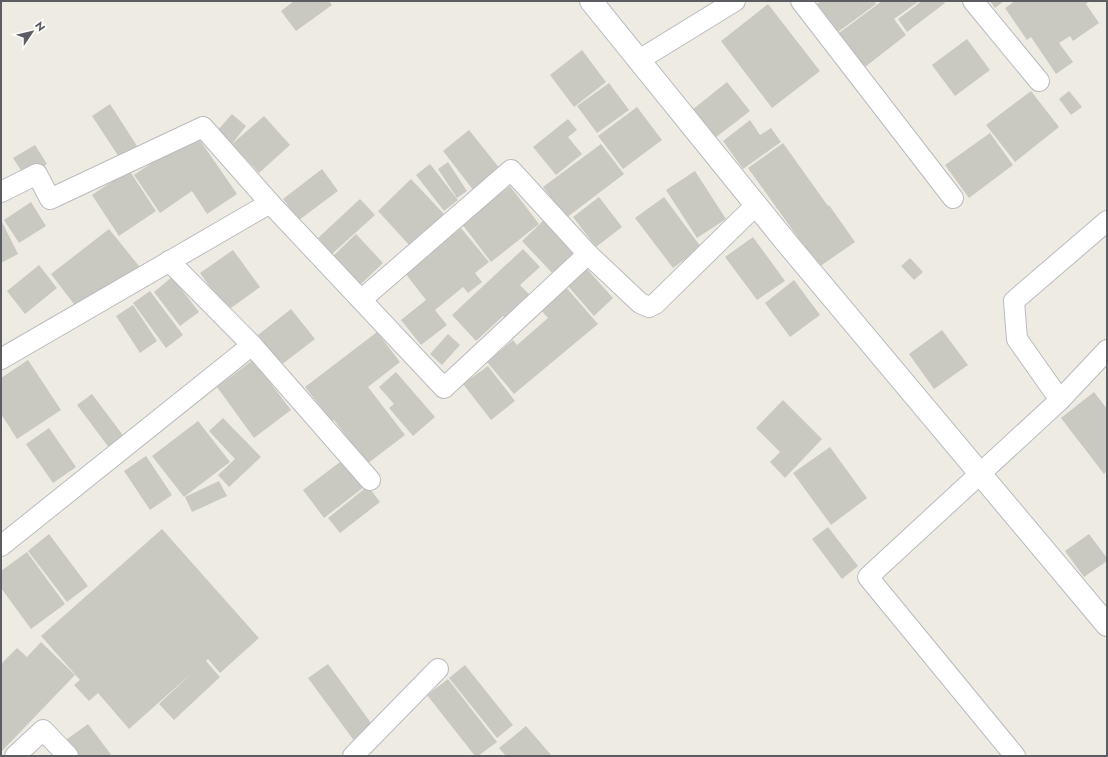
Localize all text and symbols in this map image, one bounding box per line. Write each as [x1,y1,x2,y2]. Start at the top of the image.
north arrow [12,12,52,52]
text: N [31,18,49,34]

